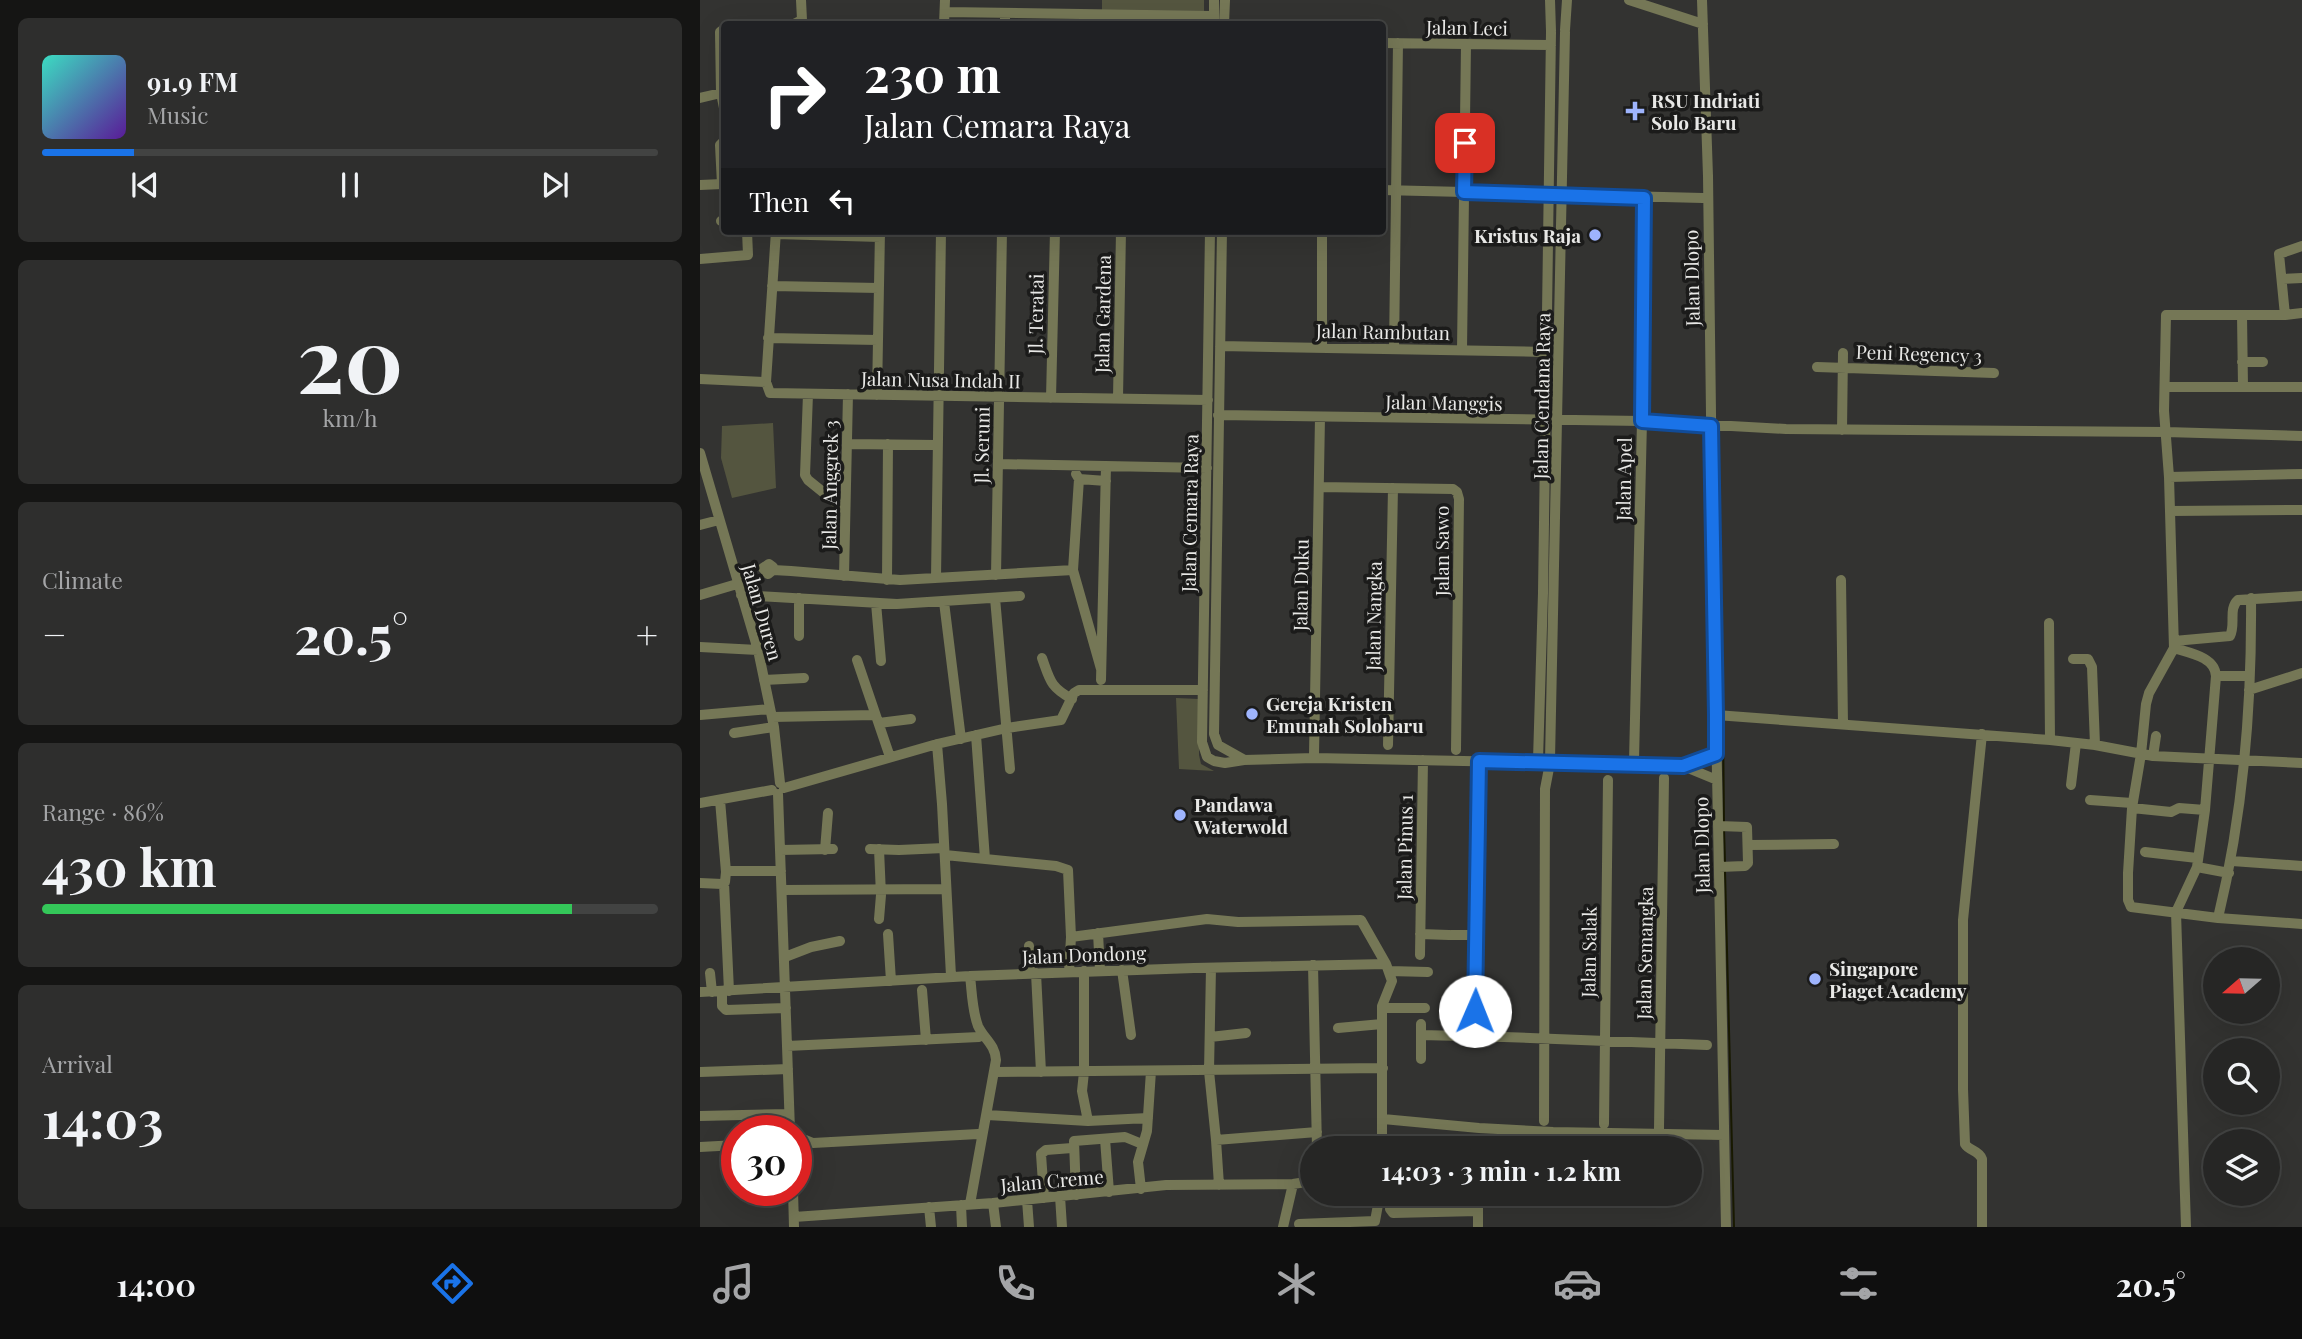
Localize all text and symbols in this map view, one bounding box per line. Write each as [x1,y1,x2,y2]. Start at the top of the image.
street label: Jalan Leci [1425,13,1509,41]
text: 230 m [864,40,1001,105]
icon: right [749,49,840,140]
text: 91.9 FM [147,64,238,99]
place label: RSU Indriati Solo Baru [1651,87,1760,135]
text: Music [147,99,208,130]
marker: RSU Indriati Solo Baru [1625,101,1645,121]
text: Jalan Cemara Raya [864,103,1131,146]
pin [1435,113,1495,173]
icon: arrive [1446,124,1484,162]
icon: previous [126,166,164,204]
icon: pause [331,166,369,204]
icon: next [536,166,574,204]
icon: left [823,182,861,220]
text: Then [749,184,809,219]
place label: Kristus Raja [1474,222,1581,248]
marker: Kristus Raja [1587,227,1603,243]
street label: Jalan Dlopo [1677,229,1705,328]
street label: Jalan Gardena [1088,254,1116,374]
street label: Jl. Teratai [1021,273,1049,356]
text: 20 [297,296,403,417]
street label: Jalan Cendana Raya [1527,312,1555,481]
street label: Jalan Rambutan [1315,317,1451,345]
street label: Peni Regency 3 [1855,338,1983,368]
street label: Jalan Nusa Indah II [860,365,1021,393]
street label: Jalan Manggis [1384,388,1503,416]
text: km/h [322,402,378,433]
street label: Jl. Seruni [967,406,995,485]
street label: Jalan Anggrek 3 [815,420,843,551]
street label: Jalan Cemara Raya [1175,433,1203,593]
street label: Jalan Apel [1609,436,1637,522]
street label: Jalan Sawo [1428,506,1454,597]
street label: Jalan Duku [1286,539,1314,632]
street label: Jalan Duren [736,559,789,664]
street label: Jalan Nangka [1359,560,1387,672]
text: Climate [42,564,123,595]
text: 20.5° [294,599,408,668]
text: − [42,608,67,659]
text: + [636,608,658,659]
place label: Gereja Kristen Emunah Solobaru [1266,690,1424,738]
marker: Gereja Kristen Emunah Solobaru [1244,706,1260,722]
place label: Pandawa Waterwold [1193,791,1289,839]
street label: Jalan Pinus 1 [1390,794,1418,901]
text: Range · 86% [42,796,164,827]
street label: Jalan Dlopo [1687,796,1715,895]
marker: Pandawa Waterwold [1172,807,1188,823]
text: 430 km [42,831,216,900]
street label: Jalan Semangka [1630,886,1658,1021]
street label: Jalan Salak [1574,906,1602,999]
street label: Jalan Dondong [1020,939,1147,969]
north arrow [2203,947,2280,1024]
map controls [2203,947,2280,1206]
place label: Singapore Piaget Academy [1829,955,1967,1003]
marker: Singapore Piaget Academy [1807,971,1823,987]
position arrow [1438,974,1512,1048]
button: search [2203,1038,2280,1115]
text: Arrival [42,1048,113,1079]
text: 14:03 [42,1083,163,1152]
speed limit sign: 30 [721,1115,812,1206]
button: layers [2203,1129,2280,1206]
text: 14:03 · 3 min · 1.2 km [1381,1153,1621,1188]
street label: Jalan Creme [998,1163,1105,1198]
icon: directions [428,1259,477,1308]
icon: music [709,1259,758,1308]
icon: phone [991,1259,1040,1308]
icon: climate [1272,1259,1321,1308]
icon: car [1553,1259,1602,1308]
icon: filters [1834,1259,1883,1308]
text: 14:00 [116,1262,196,1305]
text: 20.5° [2116,1262,2186,1305]

